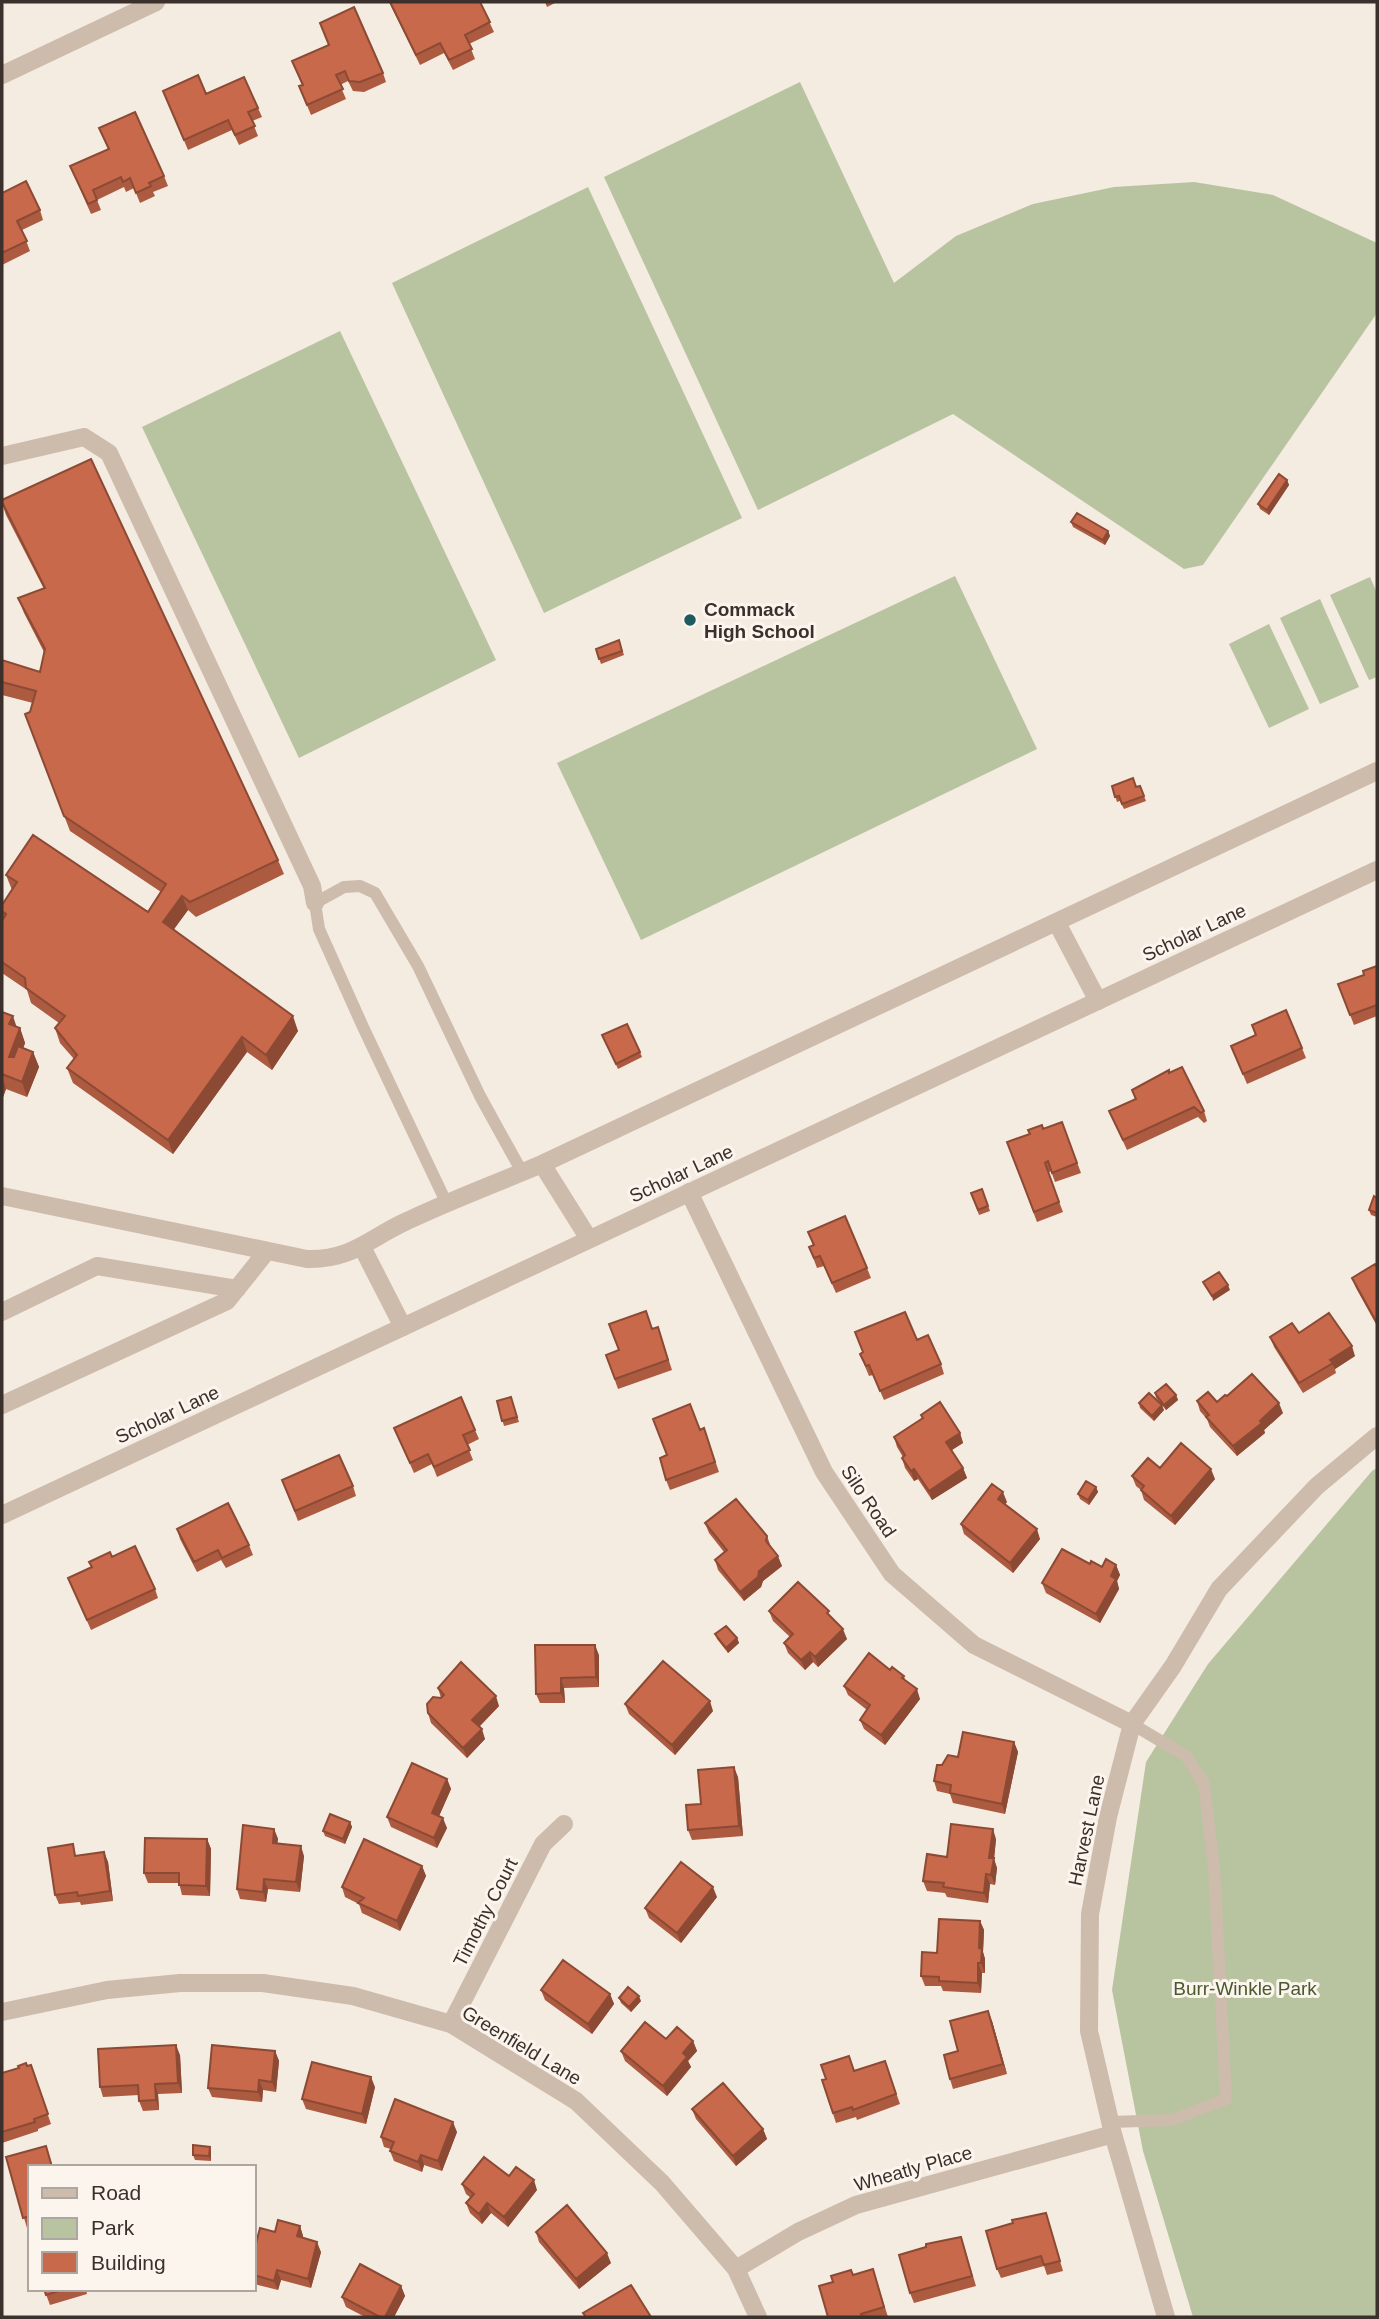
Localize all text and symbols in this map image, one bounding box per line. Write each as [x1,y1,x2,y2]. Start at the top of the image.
place label: Commack High School [704,599,815,642]
marker: Commack High School [682,612,698,628]
street label: Scholar Lane [1139,899,1249,966]
street label: Scholar Lane [626,1140,736,1207]
street label: Scholar Lane [112,1381,222,1448]
street label: Silo Road [837,1461,900,1541]
street label: Harvest Lane [1064,1773,1109,1888]
street label: Timothy Court [449,1854,522,1970]
park label: Burr-Winkle Park [1173,1978,1317,1999]
street label: Greenfield Lane [458,2002,585,2089]
street label: Wheatly Place [852,2142,974,2195]
legend [28,2165,256,2291]
text: Road [91,2181,141,2204]
text: Park [91,2216,135,2239]
text: Building [91,2251,166,2274]

